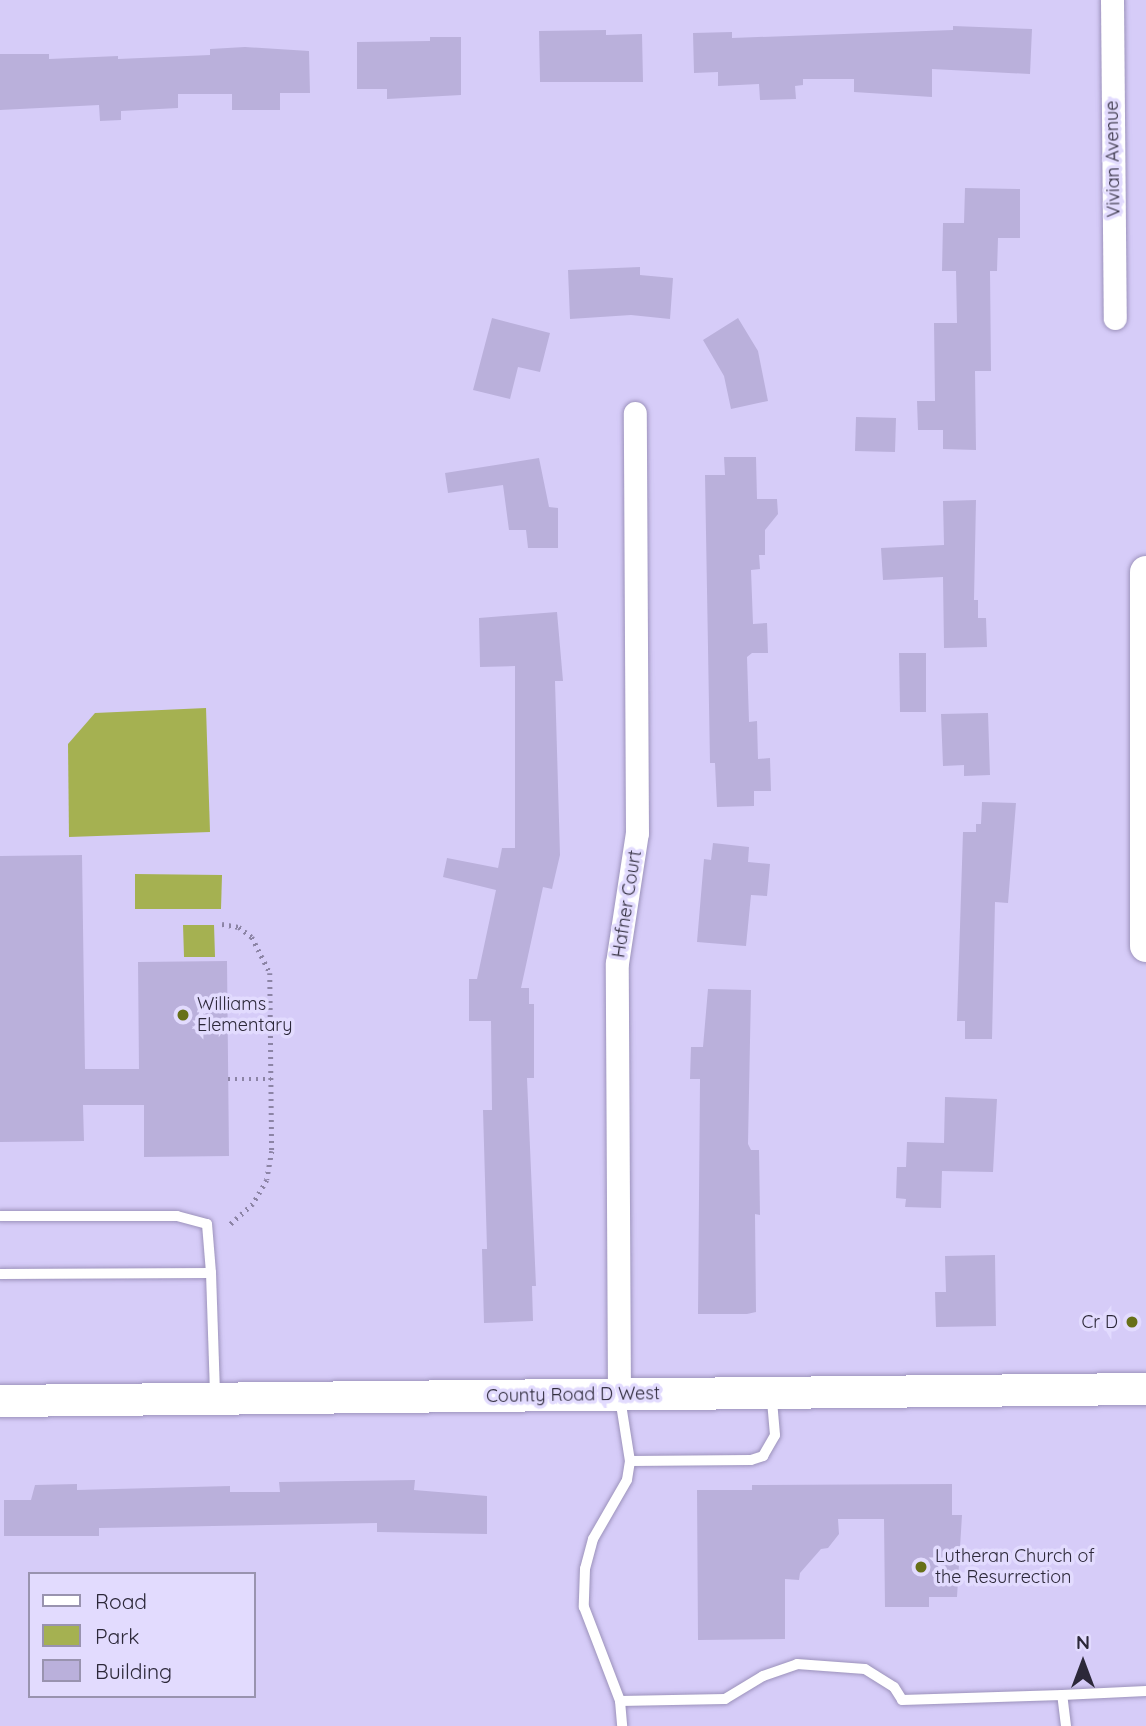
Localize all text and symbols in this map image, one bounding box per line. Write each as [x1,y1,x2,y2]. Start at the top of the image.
street label: Vivian Avenue [1101,100,1125,218]
street label: Hafner Court [608,849,646,959]
place label: Williams Elementary [197,994,293,1036]
marker: Williams Elementary [175,1007,191,1023]
place label: Cr D [1081,1311,1118,1333]
marker: Cr D [1124,1314,1140,1330]
street label: County Road D West [486,1383,660,1407]
place label: Lutheran Church of the Resurrection [935,1546,1095,1588]
marker: Lutheran Church of the Resurrection [913,1559,929,1575]
legend [28,1572,256,1698]
text: Road [95,1588,147,1614]
text: Park [95,1623,139,1649]
north arrow [1048,1628,1118,1698]
text: N [1076,1630,1090,1654]
text: Building [95,1658,172,1684]

